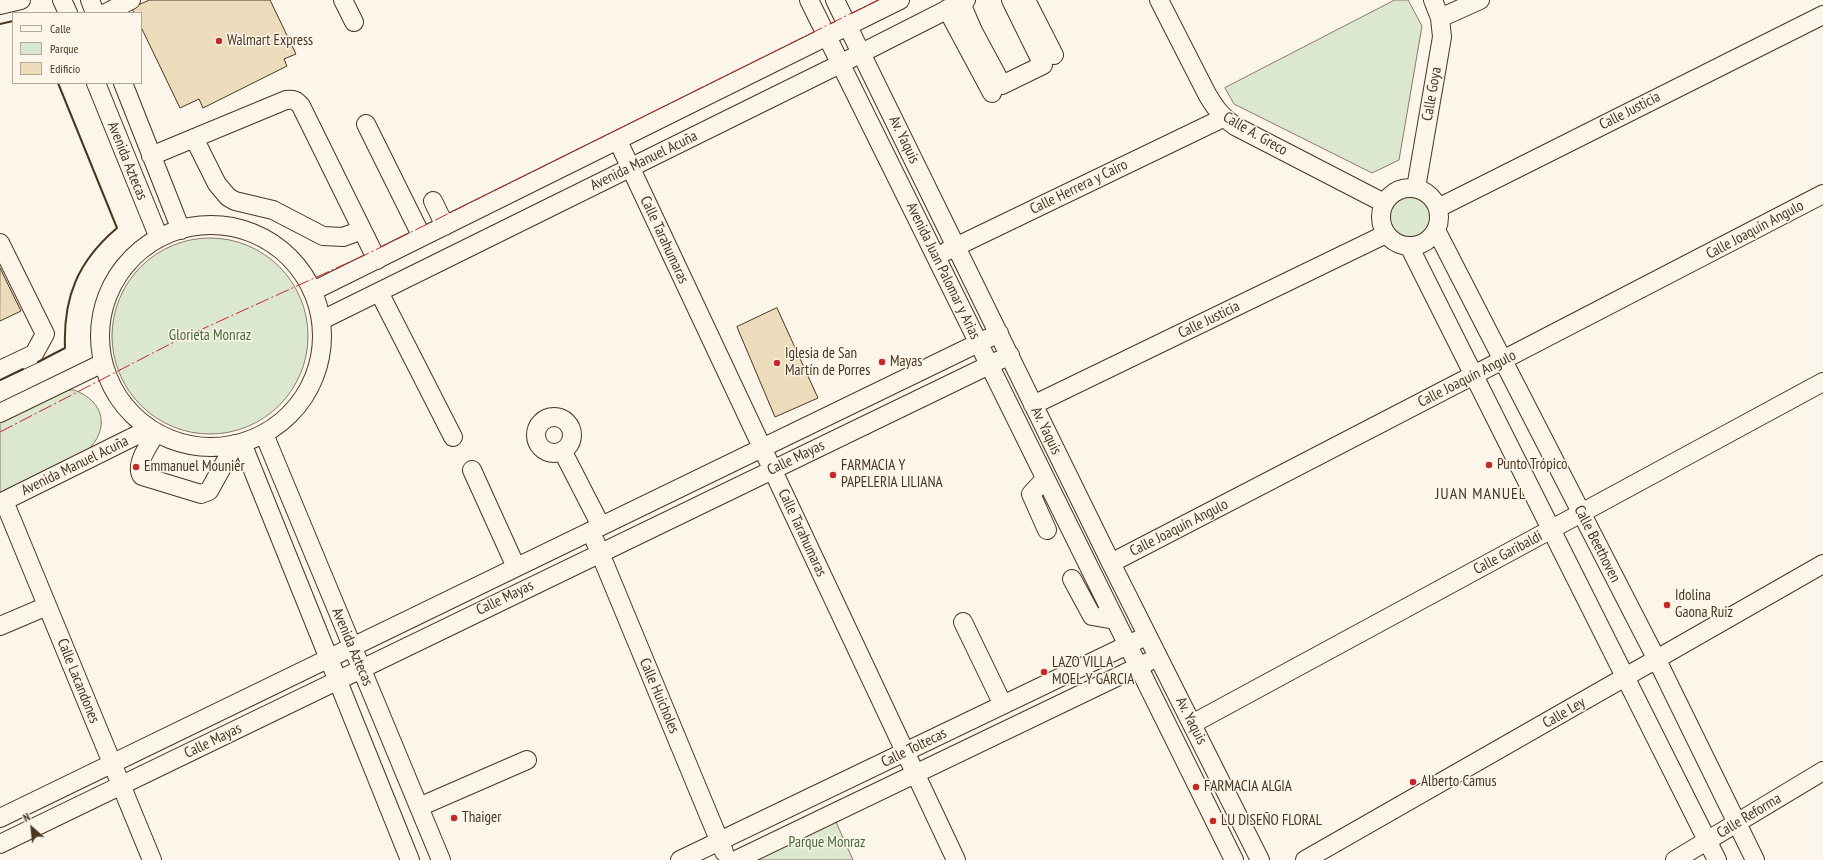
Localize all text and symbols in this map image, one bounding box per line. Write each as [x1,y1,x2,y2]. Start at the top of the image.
legend [12,12,142,84]
text: Calle [50,21,71,36]
place label: Walmart Express [227,32,313,50]
marker: Walmart Express [214,36,224,46]
text: Parque [50,41,79,56]
text: Edificio [50,61,80,76]
street label: Calle Goya [1418,66,1446,122]
street label: Calle Justicia [1596,88,1664,134]
street label: Calle A. Greco [1220,108,1290,160]
street label: Av. Yaquis [885,113,923,167]
street label: Avenida Aztecas [103,119,151,203]
street label: Avenida Manuel Acuña [587,127,701,195]
street label: Calle Herrera y Cairo [1027,156,1131,218]
street label: Calle Tarahumaras [636,193,692,287]
street label: Calle Joaquín Angulo [1703,197,1807,263]
street label: Avenida Juan Palomar y Arias [902,200,984,342]
street label: Calle Justicia [1175,297,1243,343]
park label: Glorieta Monraz [169,327,251,345]
place label: Iglesia de San Martín de Porres [785,345,870,380]
street label: Calle Joaquín Angulo [1415,347,1519,411]
place label: Mayas [890,353,922,371]
marker: Mayas [877,357,887,367]
marker: Iglesia de San Martín de Porres [772,358,782,368]
street label: Av. Yaquis [1027,404,1065,458]
street label: Avenida Manuel Acuña [18,432,132,500]
street label: Calle Mayas [765,436,827,480]
place label: Punto Trópico [1497,456,1567,474]
place label: FARMACIA Y PAPELERIA LILIANA [841,457,943,492]
place label: Emmanuel Mounier [144,458,245,476]
marker: Punto Trópico [1484,460,1494,470]
marker: Emmanuel Mounier [131,462,141,472]
marker: FARMACIA Y PAPELERIA LILIANA [828,470,838,480]
district label: JUAN MANUEL [1436,484,1526,504]
street label: Calle Tarahumaras [774,486,830,580]
street label: Calle Joaquín Angulo [1127,496,1231,560]
street label: Calle Beethoven [1570,502,1624,586]
street label: Calle Garibaldi [1470,527,1546,579]
street label: Calle Mayas [474,576,536,620]
place label: Idolina Gaona Ruiz [1675,587,1733,622]
marker: Idolina Gaona Ruiz [1662,600,1672,610]
street label: Avenida Aztecas [328,605,376,689]
street label: Calle Lacandones [53,636,103,726]
place label: LAZO VILLA MOEL Y GARCIA [1052,654,1134,689]
street label: Calle Huicholes [635,656,683,736]
marker: LAZO VILLA MOEL Y GARCIA [1039,667,1049,677]
street label: Av. Yaquis [1171,694,1211,748]
street label: Calle Ley [1540,694,1588,732]
street label: Calle Mayas [182,719,244,763]
street label: Calle Toltecas [878,724,950,772]
place label: Alberto Camus [1421,773,1496,791]
marker: Alberto Camus [1408,777,1418,787]
place label: FARMACIA ALGIA [1204,778,1292,796]
marker: FARMACIA ALGIA [1191,782,1201,792]
street label: Calle Reforma [1714,790,1784,842]
north arrow [12,808,52,848]
place label: Thaiger [462,809,501,827]
text: N [21,810,32,825]
place label: LU DISEÑO FLORAL [1221,812,1322,830]
marker: Thaiger [449,813,459,823]
marker: LU DISEÑO FLORAL [1208,816,1218,826]
park label: Parque Monraz [789,834,865,852]

